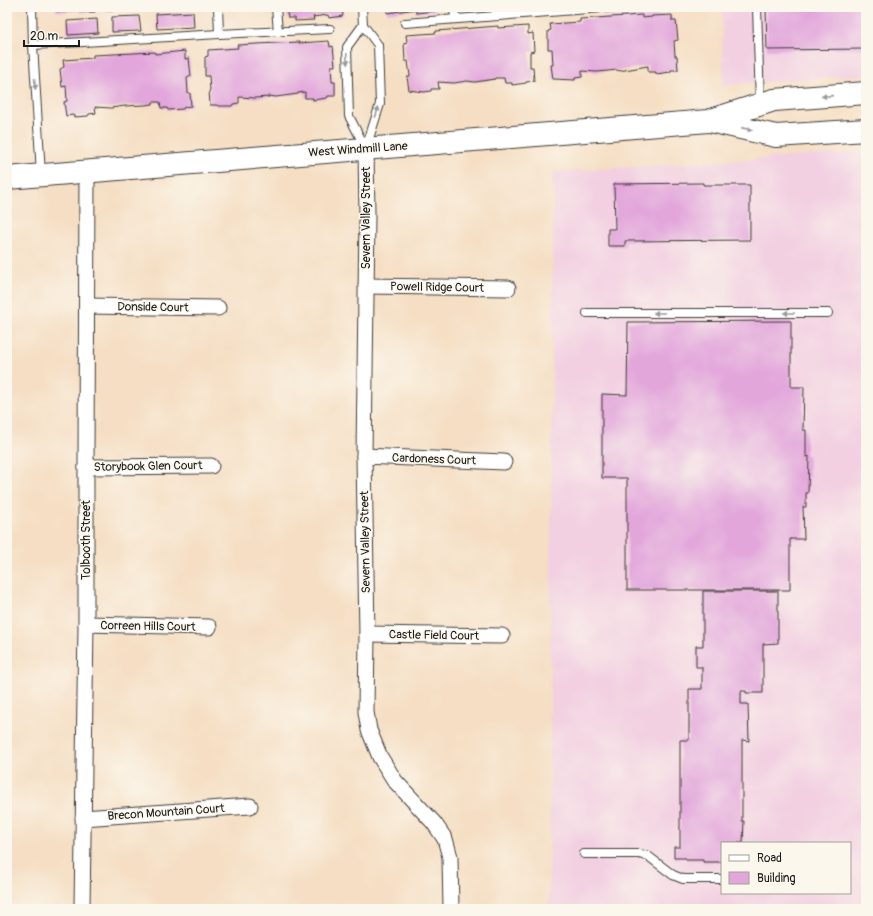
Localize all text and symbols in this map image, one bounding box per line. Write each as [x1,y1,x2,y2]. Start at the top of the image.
scale bar [24,22,79,48]
text: 20 m [30,29,59,44]
one-way arrow [344,53,350,66]
one-way arrow [32,78,39,90]
one-way arrow [821,92,833,99]
one-way arrow [374,105,380,117]
one-way arrow [740,127,753,133]
street label: West Windmill Lane [308,139,408,160]
street label: Severn Valley Street [359,167,374,269]
street label: Powell Ridge Court [390,279,484,296]
street label: Donside Court [117,299,189,316]
one-way arrow [652,310,665,316]
one-way arrow [782,310,795,316]
street label: Cardoness Court [392,451,476,468]
street label: Storybook Glen Court [93,458,203,475]
street label: Severn Valley Street [357,490,374,593]
street label: Tolbooth Street [79,500,94,580]
street label: Correen Hills Court [100,618,196,635]
street label: Castle Field Court [389,627,479,644]
street label: Brecon Mountain Court [107,801,225,824]
legend [721,842,851,894]
text: Road [757,851,782,866]
text: Building [757,871,796,886]

